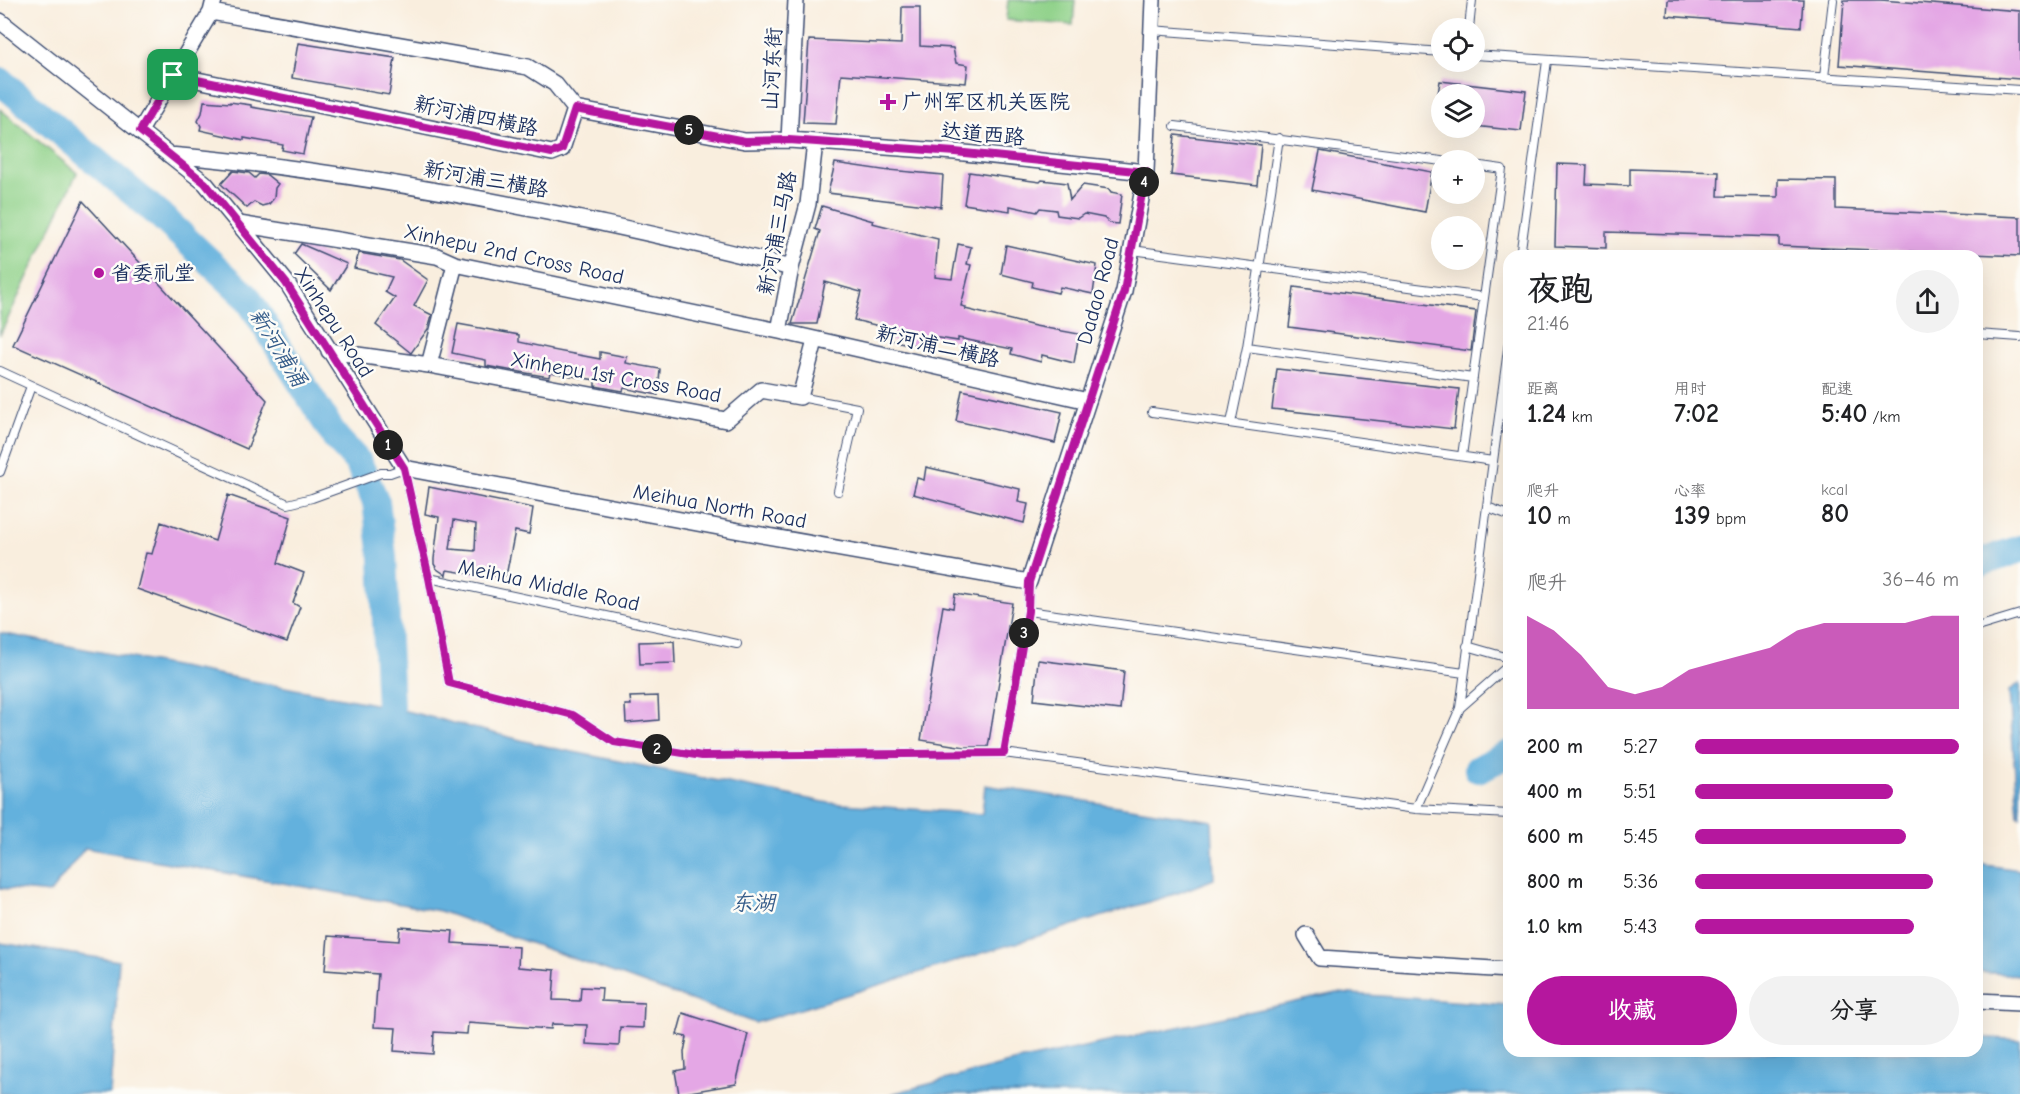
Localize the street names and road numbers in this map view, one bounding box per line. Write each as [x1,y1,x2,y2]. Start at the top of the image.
street label: 山河东街 [758,26,786,112]
street label: 新河浦四横路 [412,91,540,141]
street label: 达道西路 [940,118,1026,150]
street label: 新河浦三横路 [422,156,550,202]
street label: 新河浦三马路 [753,169,801,297]
street label: Xinhepu 2nd Cross Road [402,219,626,289]
street label: Dadao Road [1072,235,1124,347]
street label: Xinhepu Road [289,262,379,382]
street label: 新河浦二横路 [874,320,1002,372]
street label: Xinhepu 1st Cross Road [509,347,723,407]
street label: Meihua North Road [631,479,809,533]
street label: Meihua Middle Road [456,554,642,616]

